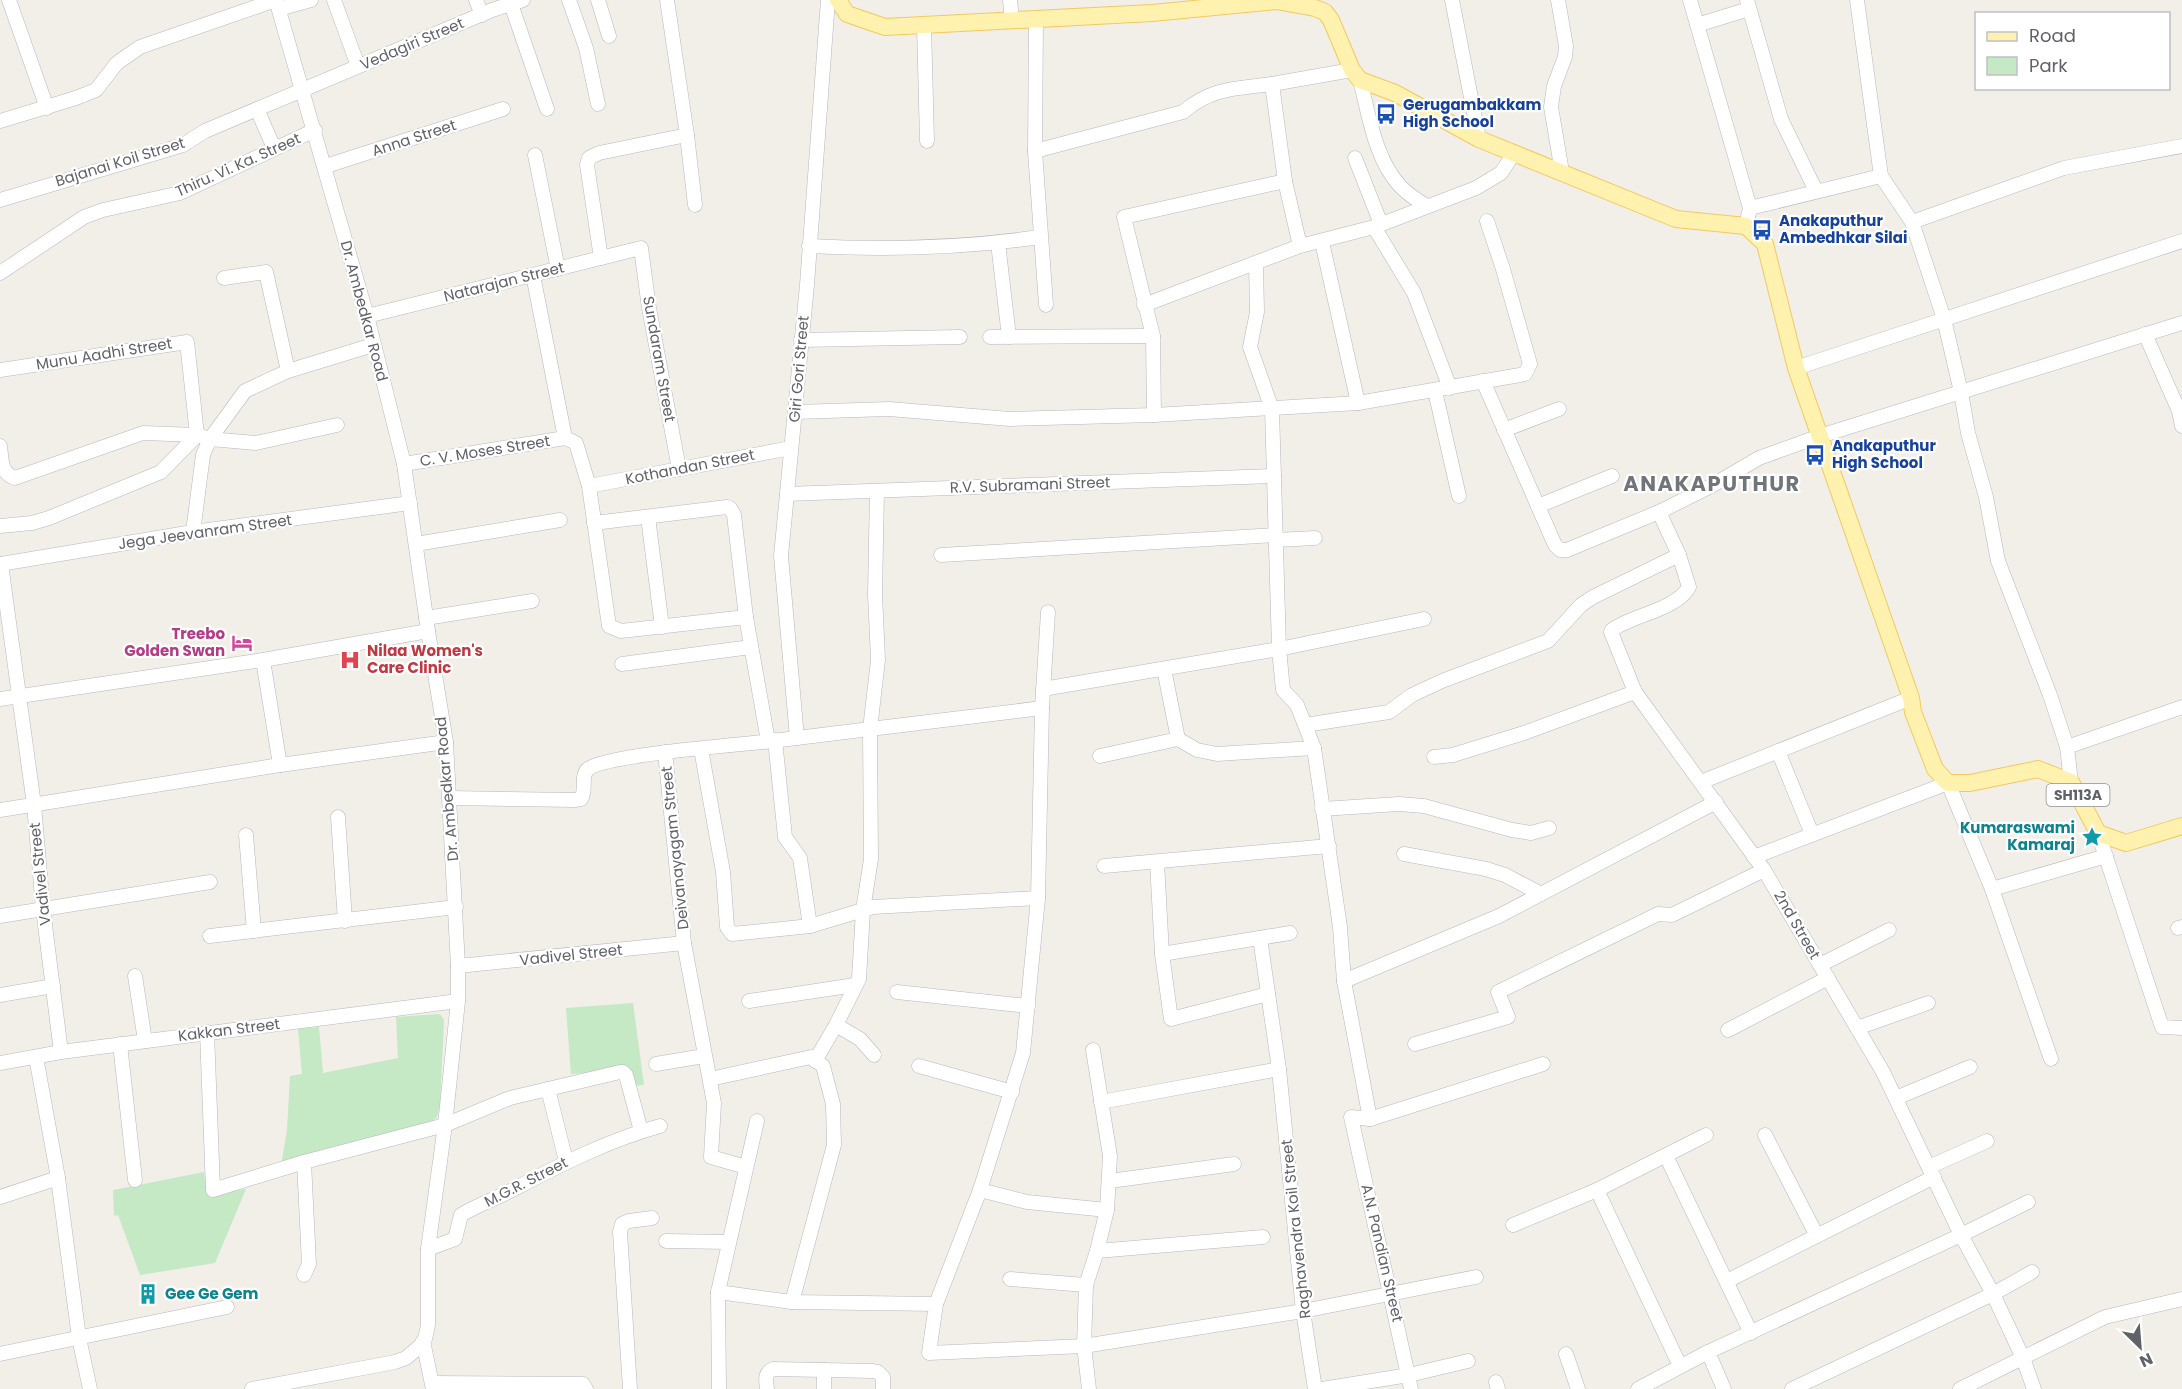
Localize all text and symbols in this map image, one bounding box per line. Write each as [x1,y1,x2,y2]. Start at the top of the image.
street label: Vedagiri Street [357,12,467,75]
legend [1975,12,2170,90]
text: Road [2029,23,2076,48]
text: Park [2029,53,2068,78]
place label: Gerugambakkam High School [1403,94,1542,132]
bus stop icon: Gerugambakkam High School [1374,102,1398,126]
street label: Anna Street [369,114,459,161]
street label: Thiru. Vi. Ka. Street [172,128,304,202]
street label: Bajanai Koil Street [52,132,187,191]
place label: Anakaputhur Ambedhkar Silai [1779,210,1907,248]
bus stop icon: Anakaputhur Ambedhkar Silai [1750,218,1774,242]
street label: Dr. Ambedkar Road [336,238,393,384]
street label: Natarajan Street [441,256,566,307]
street label: Sundaram Street [638,294,681,423]
street label: Giri Gori Street [783,315,814,423]
street label: Munu Aadhi Street [34,332,173,375]
street label: C. V. Moses Street [418,430,551,471]
place label: Anakaputhur High School [1832,435,1936,473]
bus stop icon: Anakaputhur High School [1803,443,1827,467]
street label: Kothandan Street [624,444,756,489]
district label: ANAKAPUTHUR [1623,469,1801,498]
street label: R.V. Subramani Street [949,471,1111,498]
street label: Jega Jeevanram Street [117,509,293,554]
place label: Treebo Golden Swan [124,623,225,661]
hotel icon: Treebo Golden Swan [230,631,254,655]
place label: Nilaa Women's Care Clinic [367,640,483,678]
hospital icon: Nilaa Women's Care Clinic [338,648,362,672]
street label: Dr. Ambedkar Road [430,716,463,862]
street label: Deivanayagam Street [655,765,694,931]
road number: SH113A [2046,784,2110,806]
place label: Kumaraswami Kamaraj [1960,817,2075,855]
street label: Vadivel Street [24,822,55,927]
place icon: Kumaraswami Kamaraj [2080,825,2104,849]
street label: 2nd Street [1769,886,1826,963]
street label: Vadivel Street [518,939,623,970]
street label: Kakkan Street [177,1013,281,1046]
street label: Raghavendra Koil Street [1276,1138,1315,1320]
street label: M.G.R. Street [480,1152,571,1212]
street label: A.N. Pandian Street [1356,1182,1409,1324]
building icon: Gee Ge Gem [136,1282,160,1306]
place label: Gee Ge Gem [165,1283,259,1304]
north arrow [2110,1317,2170,1377]
text: N [2136,1347,2156,1373]

